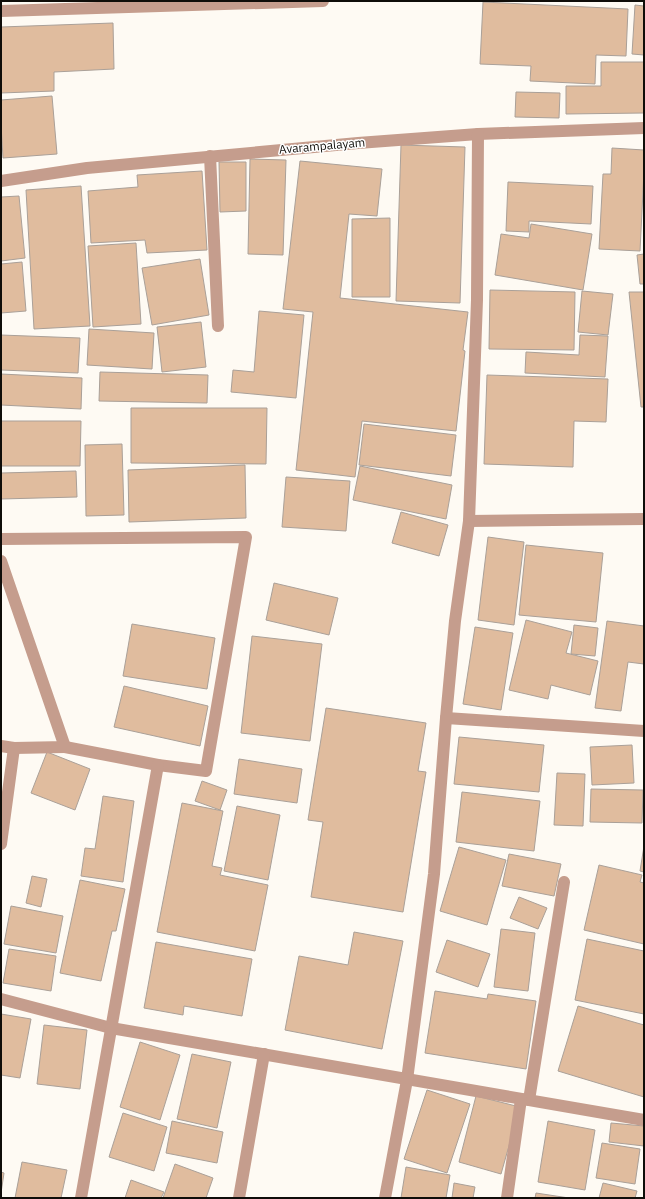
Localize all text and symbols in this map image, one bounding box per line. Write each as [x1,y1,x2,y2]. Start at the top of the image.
street label: Avarampalayam [278,134,366,157]

